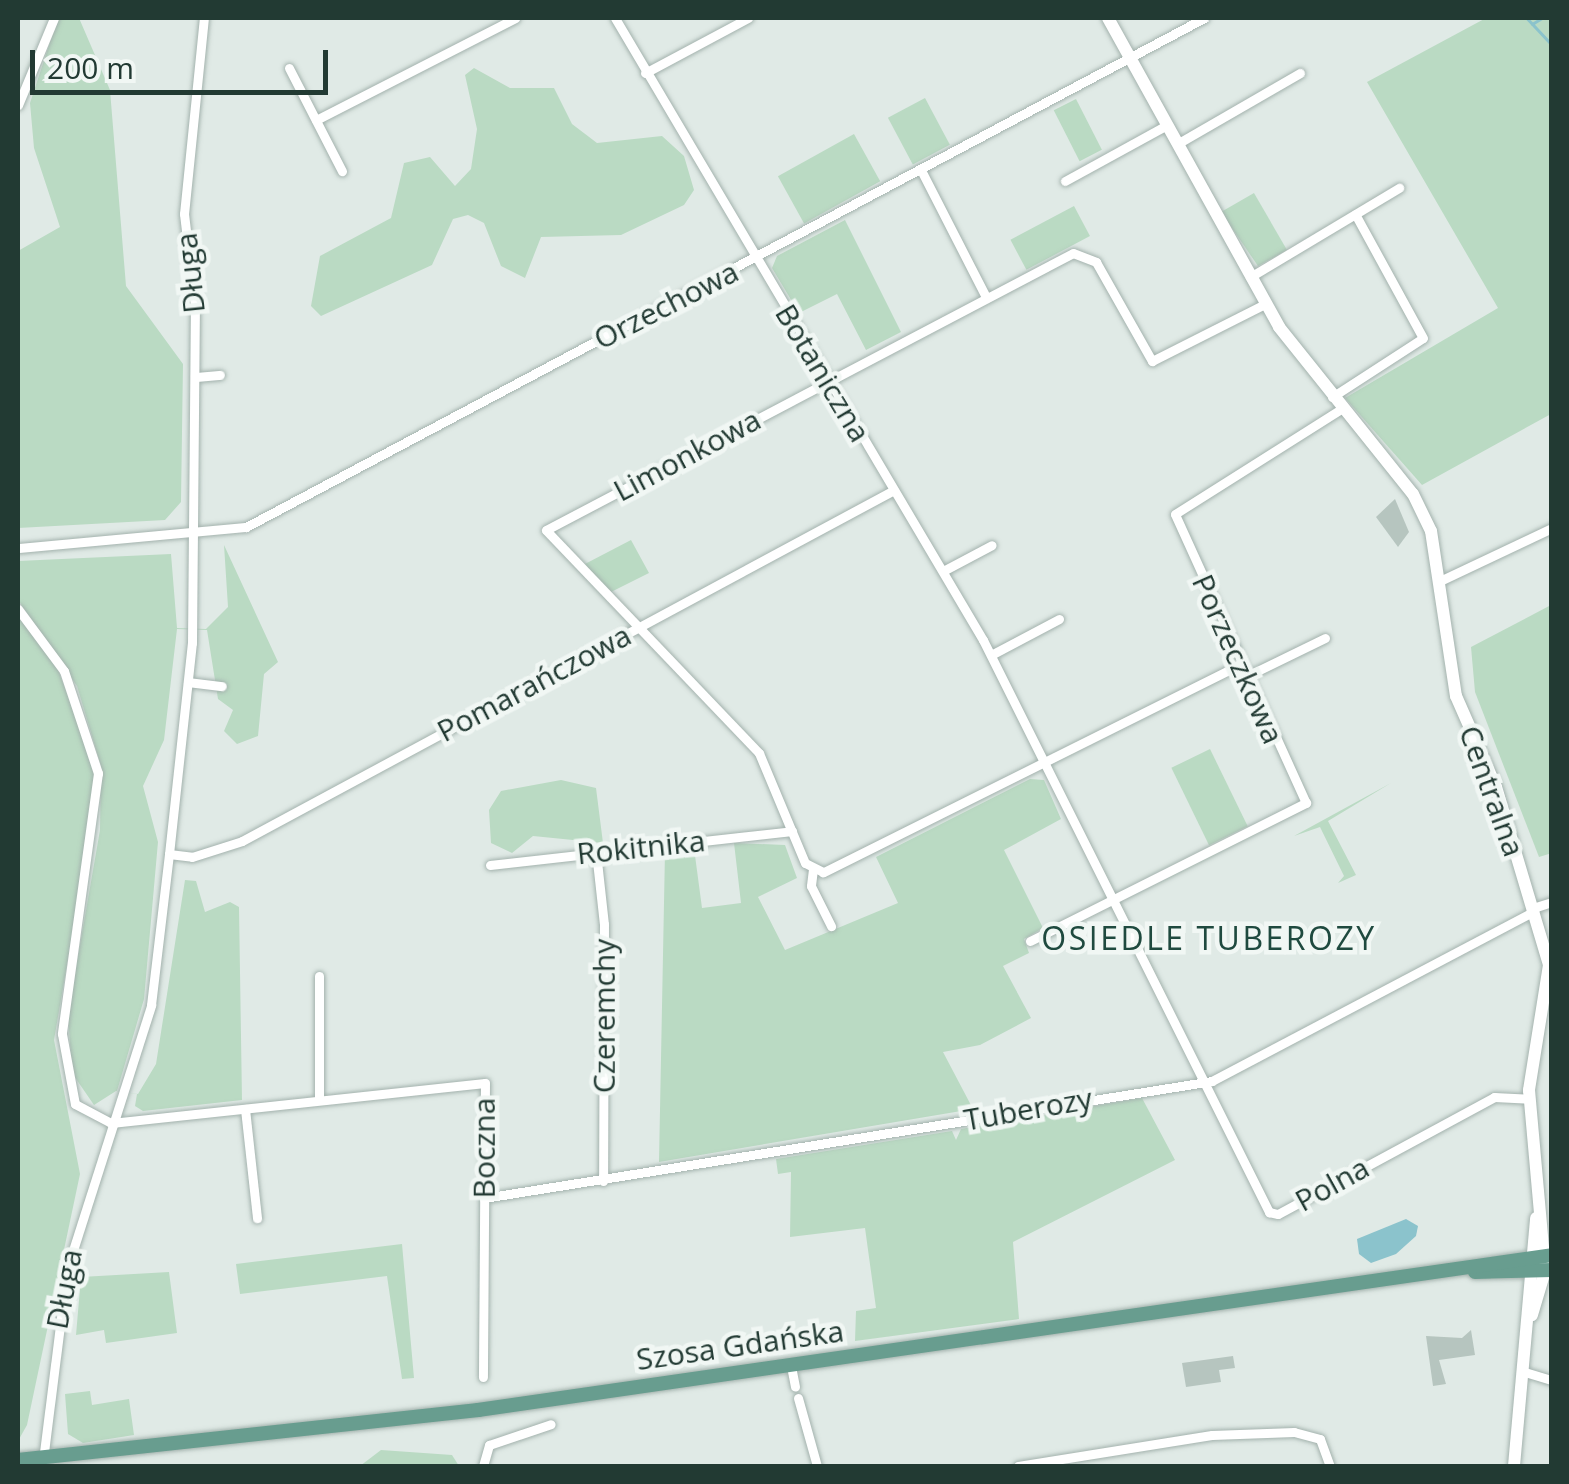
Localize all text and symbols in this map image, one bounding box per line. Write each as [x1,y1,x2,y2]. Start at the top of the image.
scale bar [35,30,332,92]
text: 200 m [47,47,134,88]
street label: Długa [168,231,212,315]
street label: Orzechowa [588,253,744,357]
street label: Botaniczna [768,298,878,448]
street label: Limonkowa [607,401,767,509]
street label: Porzeczkowa [1185,569,1291,749]
street label: Pomarańczowa [431,617,637,749]
street label: Centralna [1452,721,1532,861]
street label: Rokitnika [575,822,707,872]
district label: OSIEDLE TUBEROZY [1041,919,1377,957]
street label: Czeremchy [586,939,622,1093]
street label: Tuberozy [961,1080,1095,1138]
street label: Boczna [466,1098,502,1198]
street label: Polna [1289,1149,1375,1219]
street label: Długa [39,1246,89,1332]
street label: Szosa Gdańska [634,1313,846,1377]

